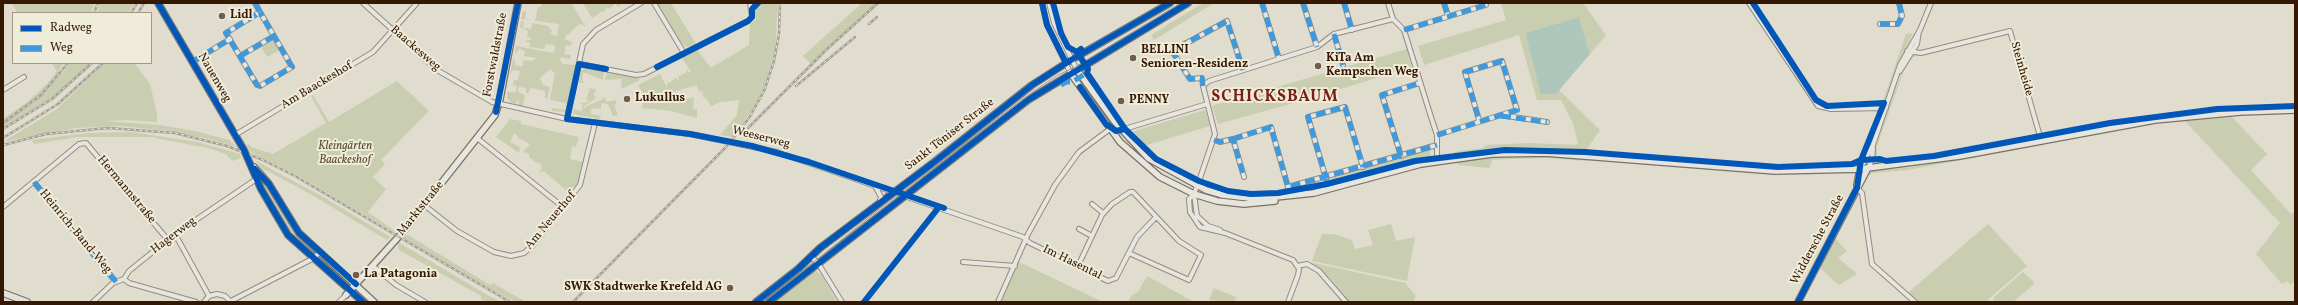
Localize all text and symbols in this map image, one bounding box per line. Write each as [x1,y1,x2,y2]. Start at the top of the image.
place label: Lidl [230,9,253,23]
marker: Lidl [217,11,227,21]
legend [12,12,152,64]
street label: Forstwaldstraße [481,12,511,98]
text: Radweg [50,20,92,36]
street label: Baackesweg [387,23,443,75]
text: Weg [50,40,73,56]
street label: Steinheide [2006,40,2036,98]
place label: BELLINI Senioren-Residenz [1141,44,1248,72]
street label: Nauenweg [194,51,234,105]
place label: KiTa Am Kempschen Weg [1326,52,1418,80]
marker: BELLINI Senioren-Residenz [1128,53,1138,63]
street label: Am Baackeshof [279,59,355,113]
marker: KiTa Am Kempschen Weg [1313,61,1323,71]
district label: SCHICKSBAUM [1211,88,1339,108]
place label: Lukullus [635,92,685,106]
marker: Lukullus [622,94,632,104]
place label: PENNY [1129,94,1169,108]
street label: Sankt Töniser Straße [903,96,997,174]
marker: PENNY [1116,96,1126,106]
street label: Weeserweg [730,124,792,152]
park label: Kleingärten Baackeshof [318,140,372,168]
street label: Hermannstraße [94,153,158,227]
street label: Marktstraße [395,179,447,239]
street label: Heinrich-Band-Weg [36,187,114,277]
street label: Am Neuerhof [523,189,579,253]
street label: Widdersche Straße [1788,193,1848,287]
street label: Hagerweg [149,214,199,258]
street label: Im Hasental [1040,242,1104,284]
place label: La Patagonia [364,268,437,282]
marker: La Patagonia [351,270,361,280]
place label: SWK Stadtwerke Krefeld AG [564,281,722,295]
marker: SWK Stadtwerke Krefeld AG [725,283,735,293]

